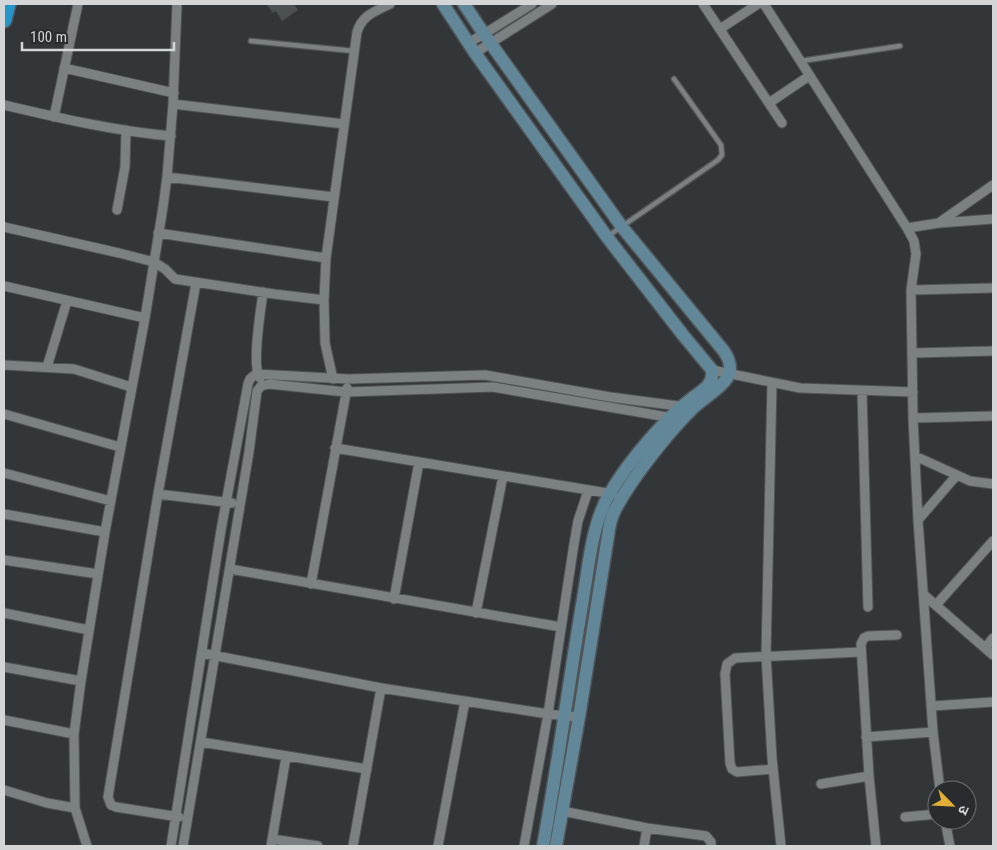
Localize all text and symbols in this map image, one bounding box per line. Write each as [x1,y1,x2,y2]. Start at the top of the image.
scale bar [22,20,175,52]
text: 100 m [30,28,67,46]
north arrow [927,780,977,830]
text: उ [955,803,973,818]

